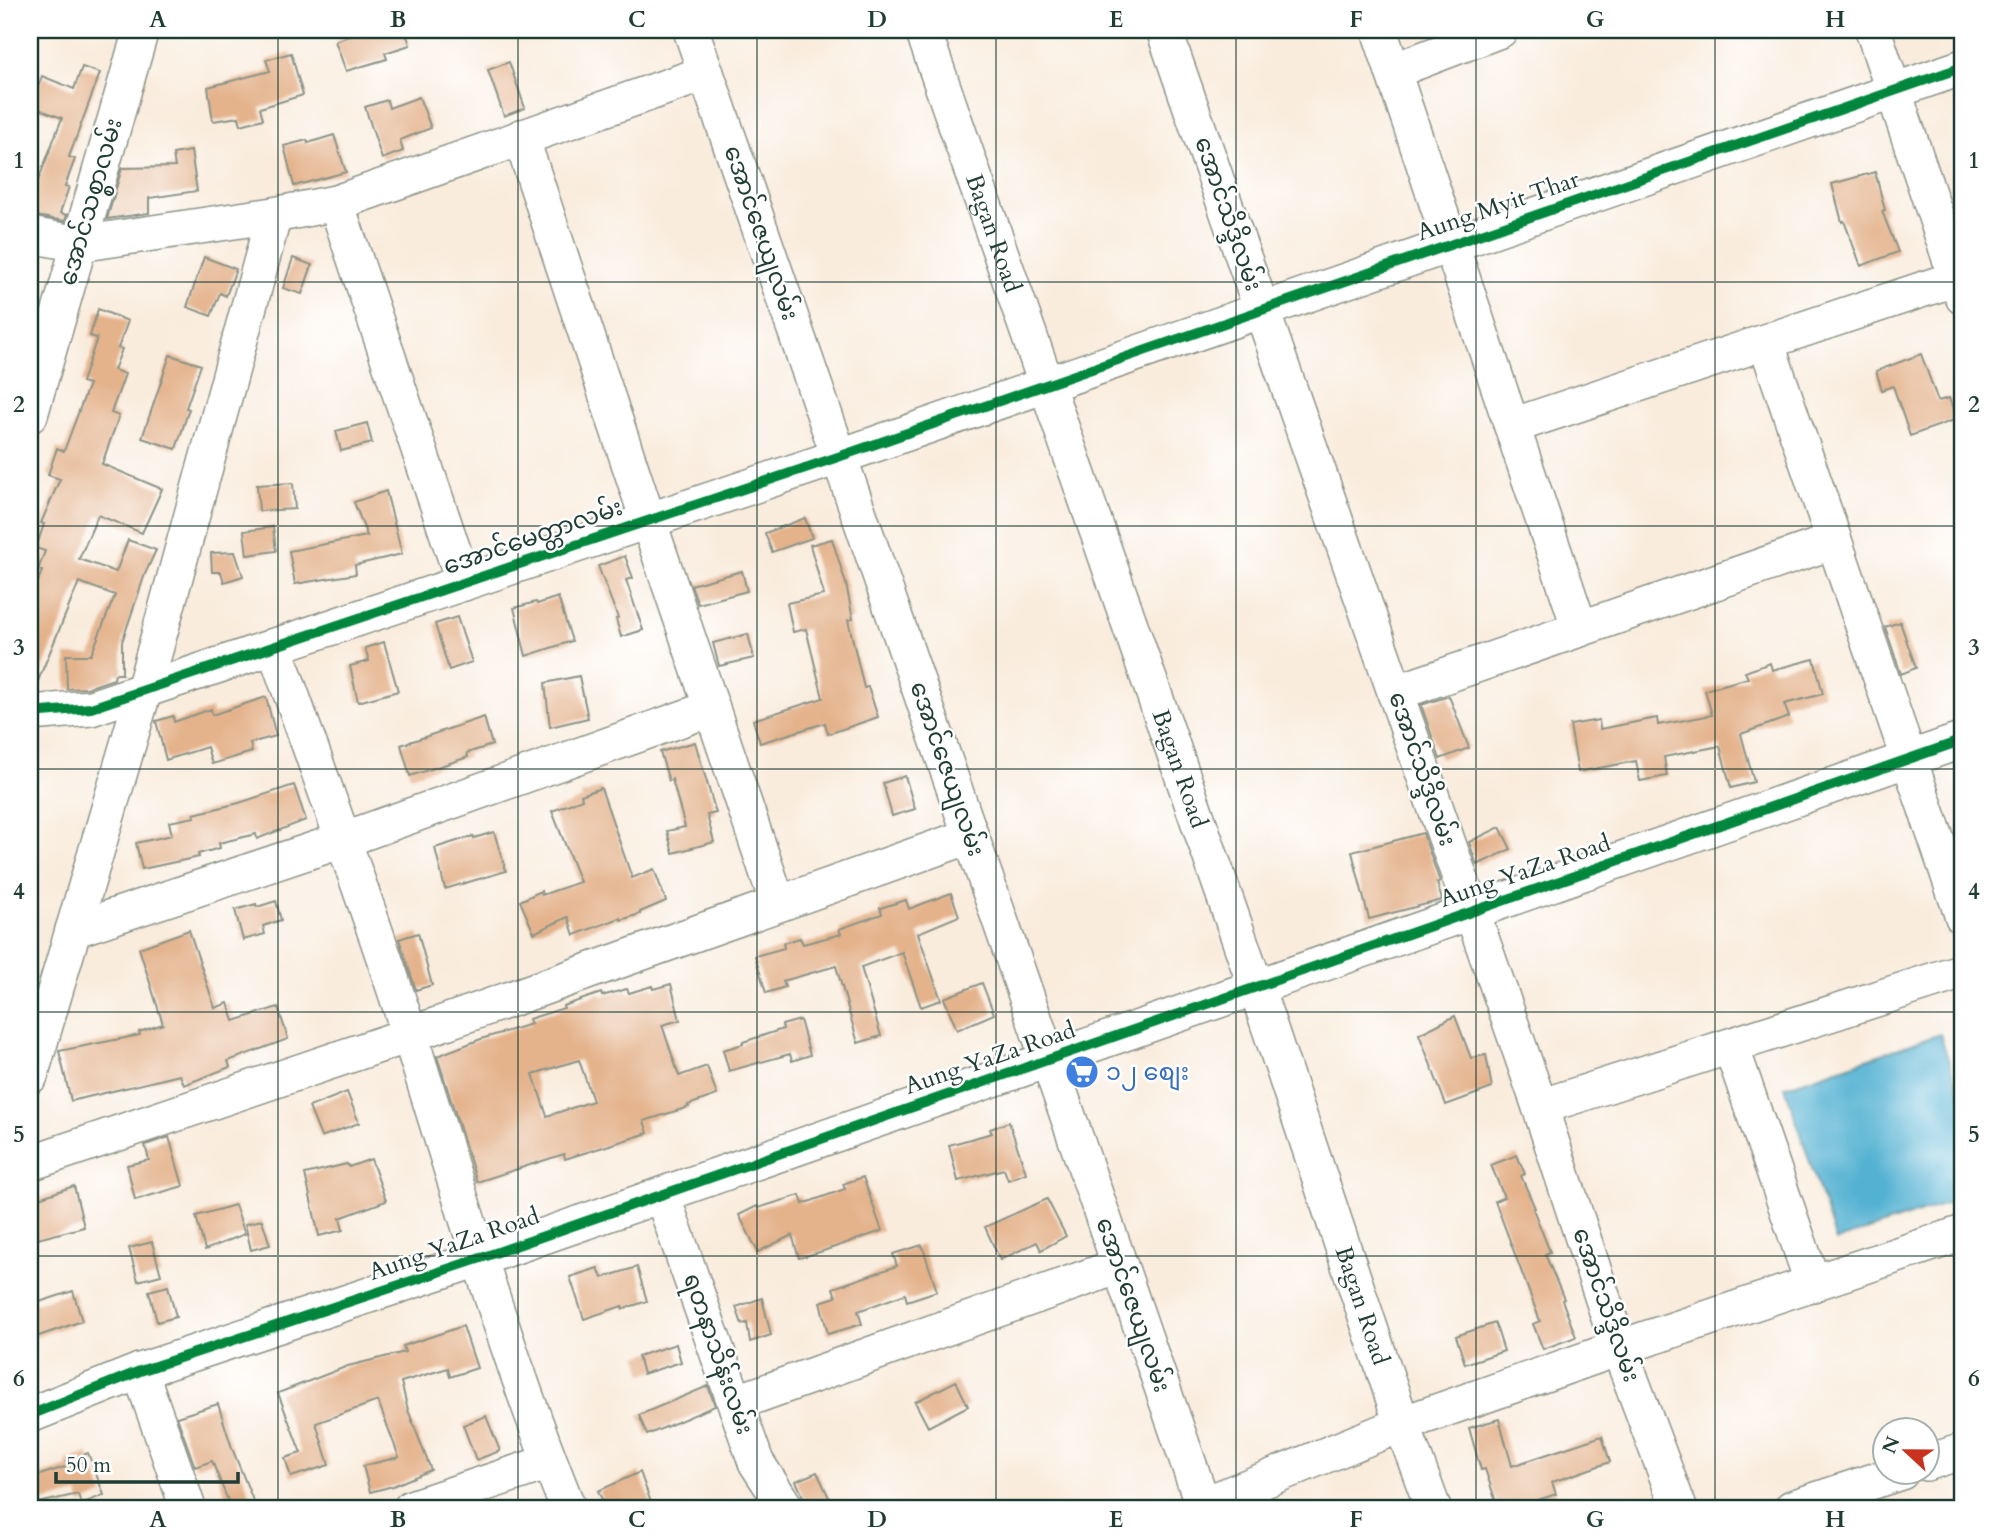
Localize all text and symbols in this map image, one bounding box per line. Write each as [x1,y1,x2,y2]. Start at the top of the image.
text: A [149,4,167,35]
text: B [390,4,406,35]
text: C [628,4,646,35]
text: D [867,4,887,35]
text: E [1109,4,1123,35]
text: F [1349,4,1363,35]
text: G [1586,4,1605,35]
text: H [1825,4,1845,35]
street label: အောင်သစ္စာလမ်း [51,114,133,290]
street label: အောင်သိဒ္ဒိလမ်း [1184,133,1270,296]
street label: အောင်ဇေယျလမ်း [714,141,806,326]
text: 1 [13,145,25,176]
text: 1 [1968,145,1980,176]
street label: Aung Myit Thar [1412,163,1584,249]
street label: Bagan Road [958,169,1030,297]
text: 2 [13,389,25,420]
text: 2 [1968,389,1980,420]
street label: အောင်မေတ္တာလမ်း [439,491,628,585]
text: 3 [13,632,25,663]
text: 3 [1968,632,1980,663]
street label: အောင်ဇေယျလမ်း [900,677,992,862]
street label: အောင်သိဒ္ဒိလမ်း [1378,688,1464,851]
street label: Bagan Road [1144,705,1216,832]
street label: Aung YaZa Road [1435,826,1615,916]
text: 4 [13,876,25,907]
text: 4 [1968,876,1980,907]
street label: Aung YaZa Road [900,1013,1080,1103]
supermarket icon: ၁၂ စျေး [1063,1053,1101,1091]
place label: ၁၂ စျေး [1106,1056,1189,1091]
text: 5 [13,1119,25,1150]
text: 5 [1968,1119,1980,1150]
street label: Aung YaZa Road [364,1199,544,1289]
street label: အောင်ဇေယျလမ်း [1086,1213,1178,1398]
street label: အောင်သိဒ္ဒိလမ်း [1562,1224,1648,1387]
street label: Bagan Road [1327,1242,1398,1369]
street label: ရတနာသိန်းလမ်း [673,1269,761,1440]
text: 6 [13,1363,25,1394]
text: 6 [1968,1363,1980,1394]
north arrow [1870,1416,1940,1486]
text: N [1876,1432,1906,1458]
scale bar [56,1440,238,1484]
text: 50 m [66,1451,111,1480]
text: A [149,1504,167,1535]
text: B [390,1504,406,1535]
text: C [628,1504,646,1535]
text: D [867,1504,887,1535]
text: E [1109,1504,1123,1535]
text: F [1349,1504,1363,1535]
text: G [1586,1504,1605,1535]
text: H [1825,1504,1845,1535]

